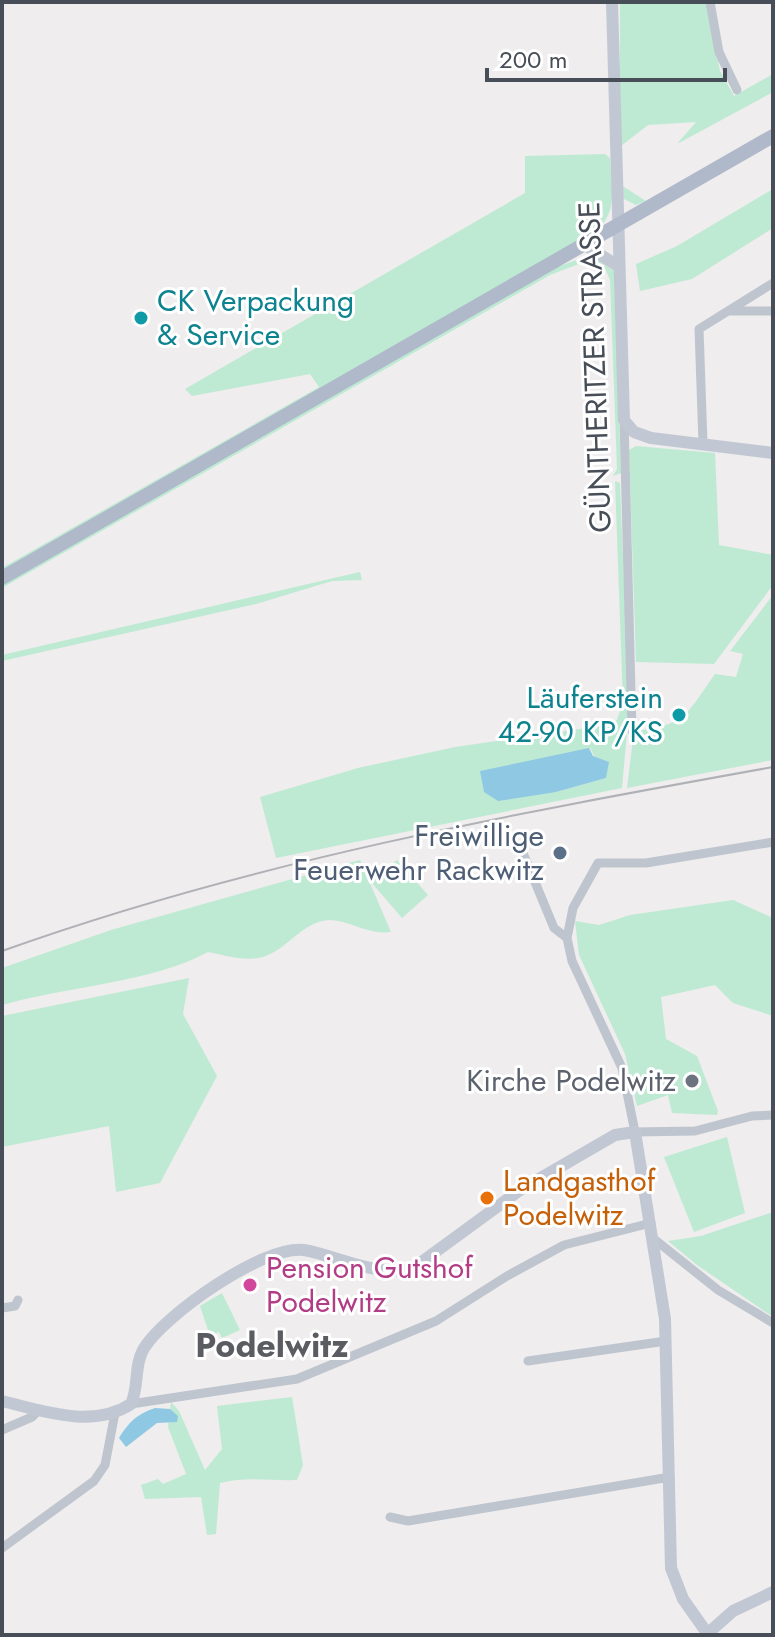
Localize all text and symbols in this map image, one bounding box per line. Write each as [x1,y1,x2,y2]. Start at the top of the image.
scale bar [487,32,725,82]
text: 200 m [499,42,567,77]
street label: GÜNTHERITZER STRASSE [567,201,622,533]
place label: CK Verpackung & Service [157,279,354,356]
marker: CK Verpackung & Service [132,309,150,327]
place label: Läuferstein 42-90 KP/KS [498,676,663,753]
marker: Läuferstein 42-90 KP/KS [670,706,688,724]
place label: Freiwillige Feuerwehr Rackwitz [293,814,544,891]
marker: Freiwillige Feuerwehr Rackwitz [551,844,569,862]
place label: Kirche Podelwitz [466,1059,676,1102]
marker: Kirche Podelwitz [683,1072,701,1090]
place label: Landgasthof Podelwitz [503,1159,657,1236]
marker: Landgasthof Podelwitz [478,1189,496,1207]
place label: Pension Gutshof Podelwitz [266,1246,474,1323]
marker: Pension Gutshof Podelwitz [241,1276,259,1294]
district label: Podelwitz [195,1321,349,1370]

